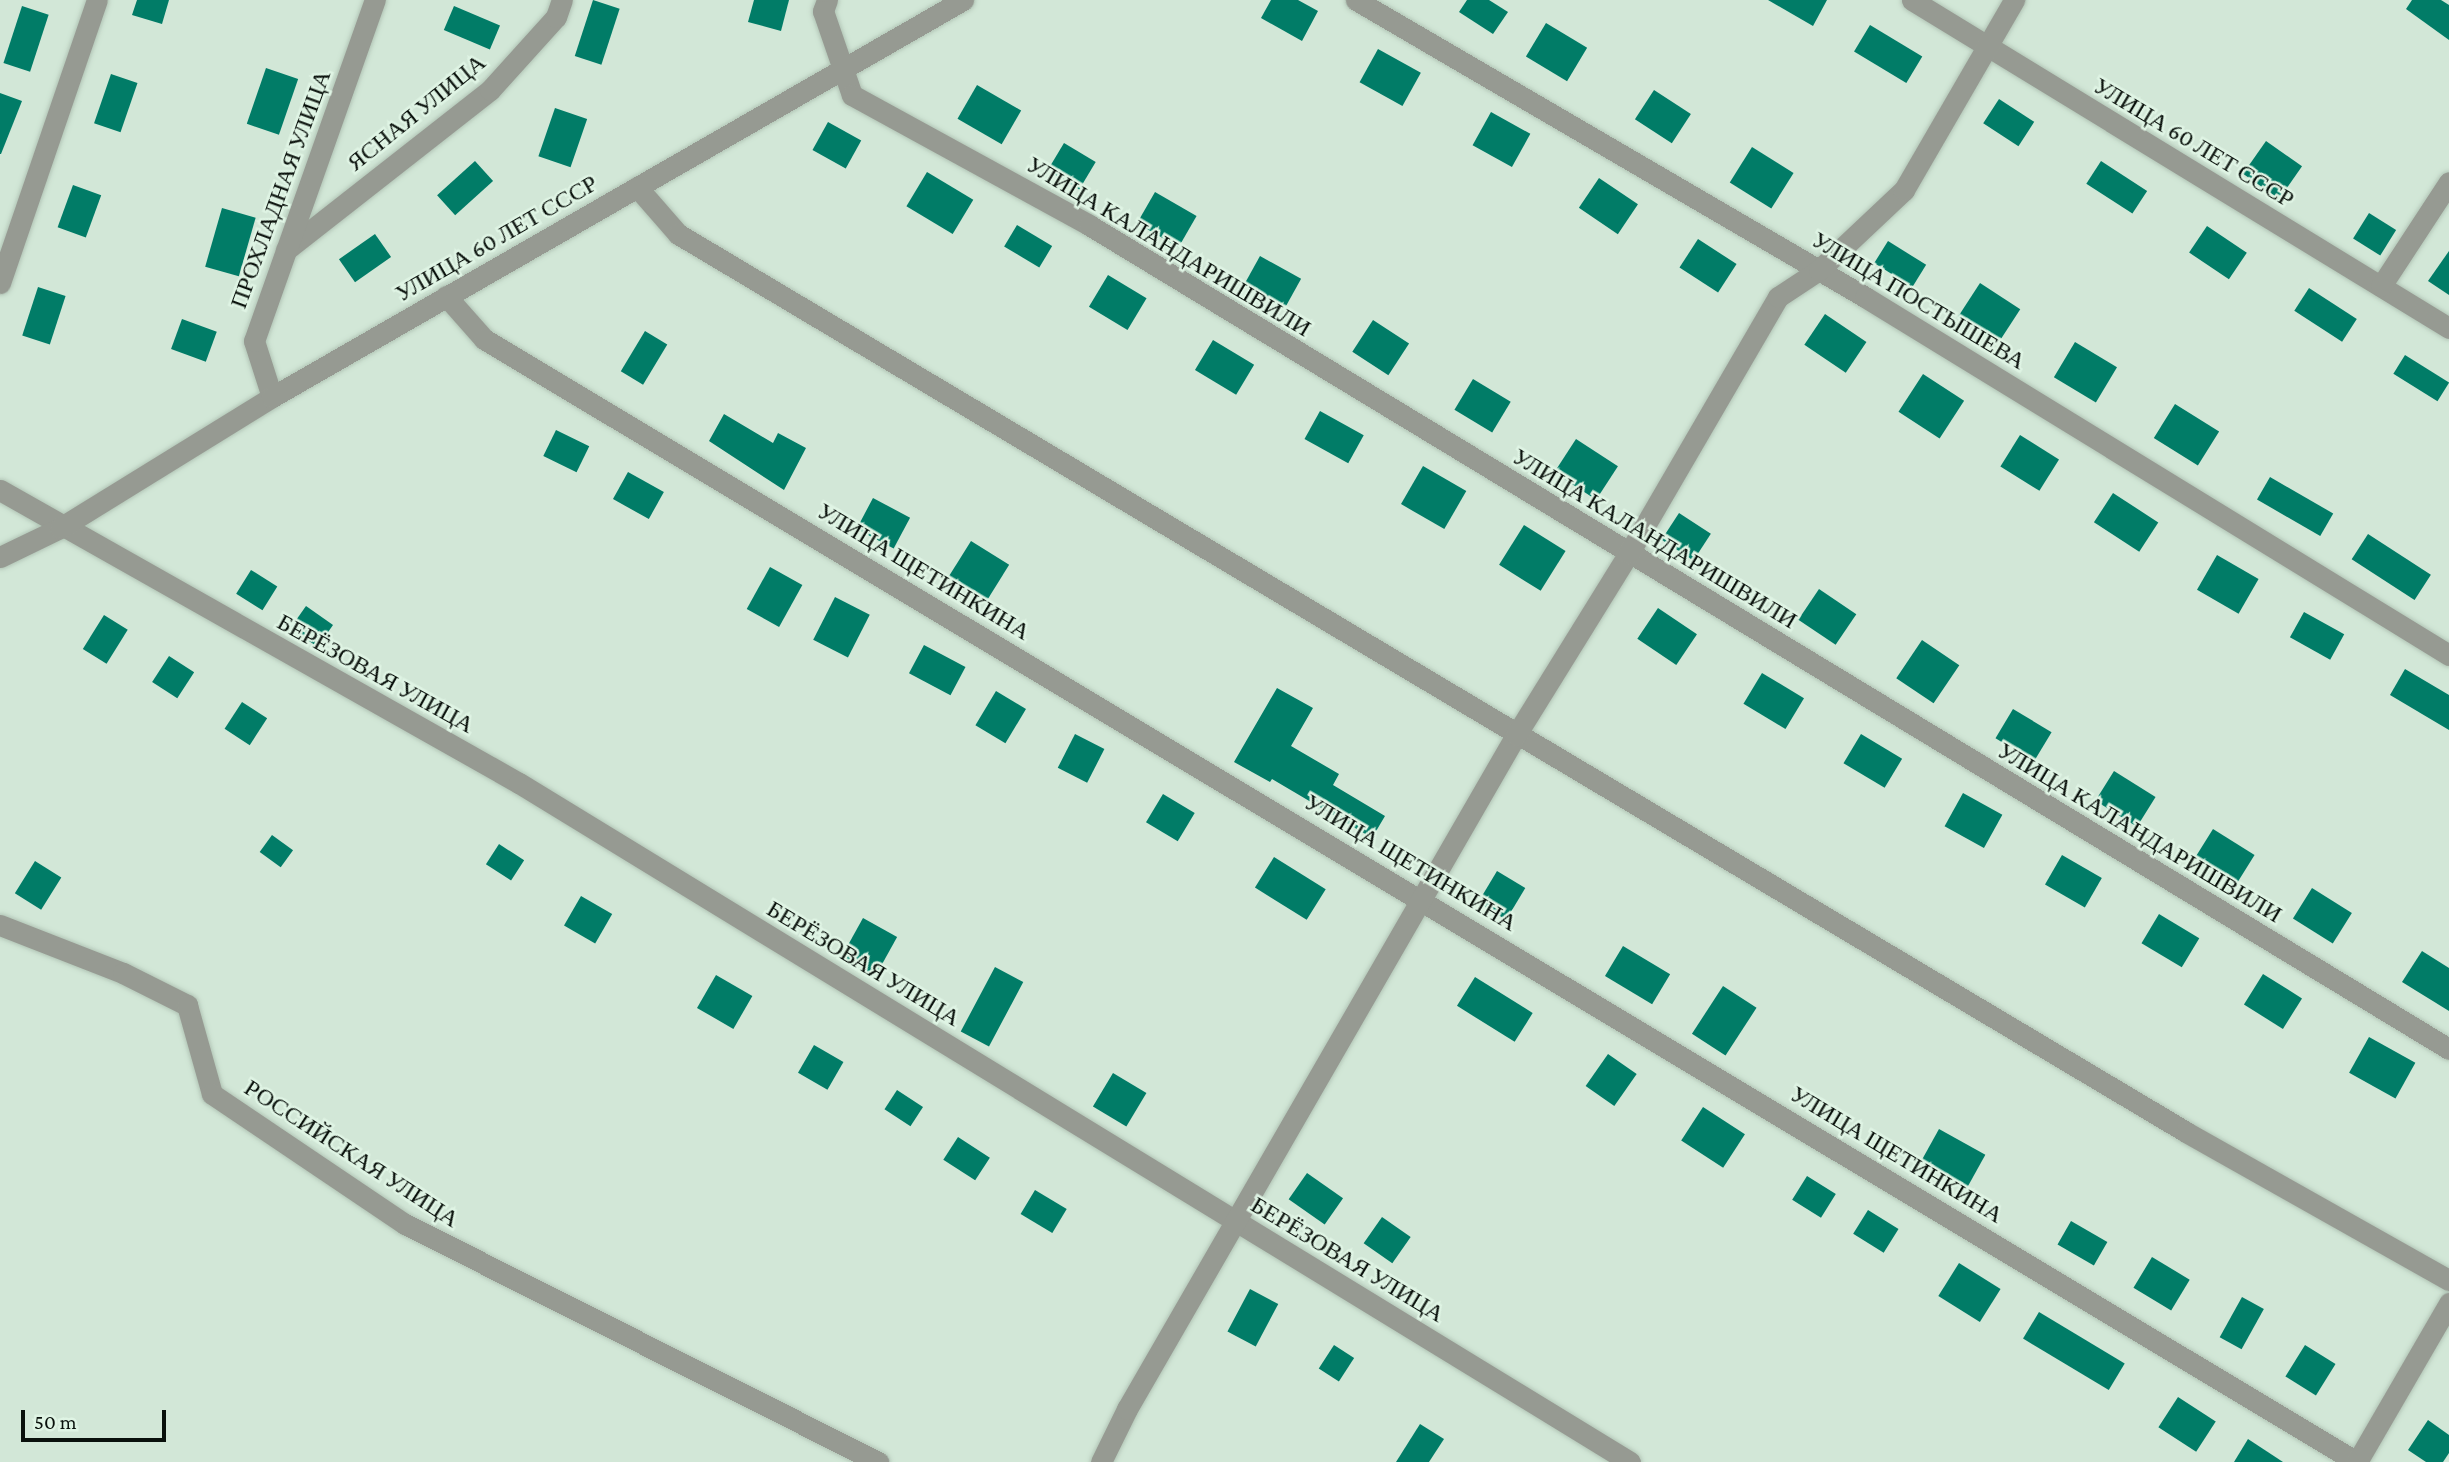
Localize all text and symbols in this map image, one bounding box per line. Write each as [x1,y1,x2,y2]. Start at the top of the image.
street label: ЯСНАЯ УЛИЦА [341,47,491,177]
street label: ПРОХЛАДНАЯ УЛИЦА [223,66,337,312]
street label: УЛИЦА 60 ЛЕТ СССР [2089,71,2299,213]
street label: УЛИЦА КАЛАНДАРИШВИЛИ [1021,149,1317,343]
street label: УЛИЦА 60 ЛЕТ СССР [390,168,602,308]
street label: УЛИЦА ПОСТЫШЕВА [1807,225,2031,375]
street label: УЛИЦА КАЛАНДАРИШВИЛИ [1507,441,1803,635]
street label: УЛИЦА ЩЕТИНКИНА [812,496,1036,646]
street label: БЕРЁЗОВАЯ УЛИЦА [273,607,479,739]
street label: УЛИЦА КАЛАНДАРИШВИЛИ [1992,735,2288,929]
street label: УЛИЦА ЩЕТИНКИНА [1299,787,1523,937]
street label: БЕРЁЗОВАЯ УЛИЦА [762,894,966,1032]
street label: РОССИЙСКАЯ УЛИЦА [239,1073,465,1233]
street label: УЛИЦА ЩЕТИНКИНА [1785,1079,2009,1229]
street label: БЕРЁЗОВАЯ УЛИЦА [1246,1190,1450,1328]
scale bar [24,1396,170,1440]
text: 50 m [34,1410,77,1434]

